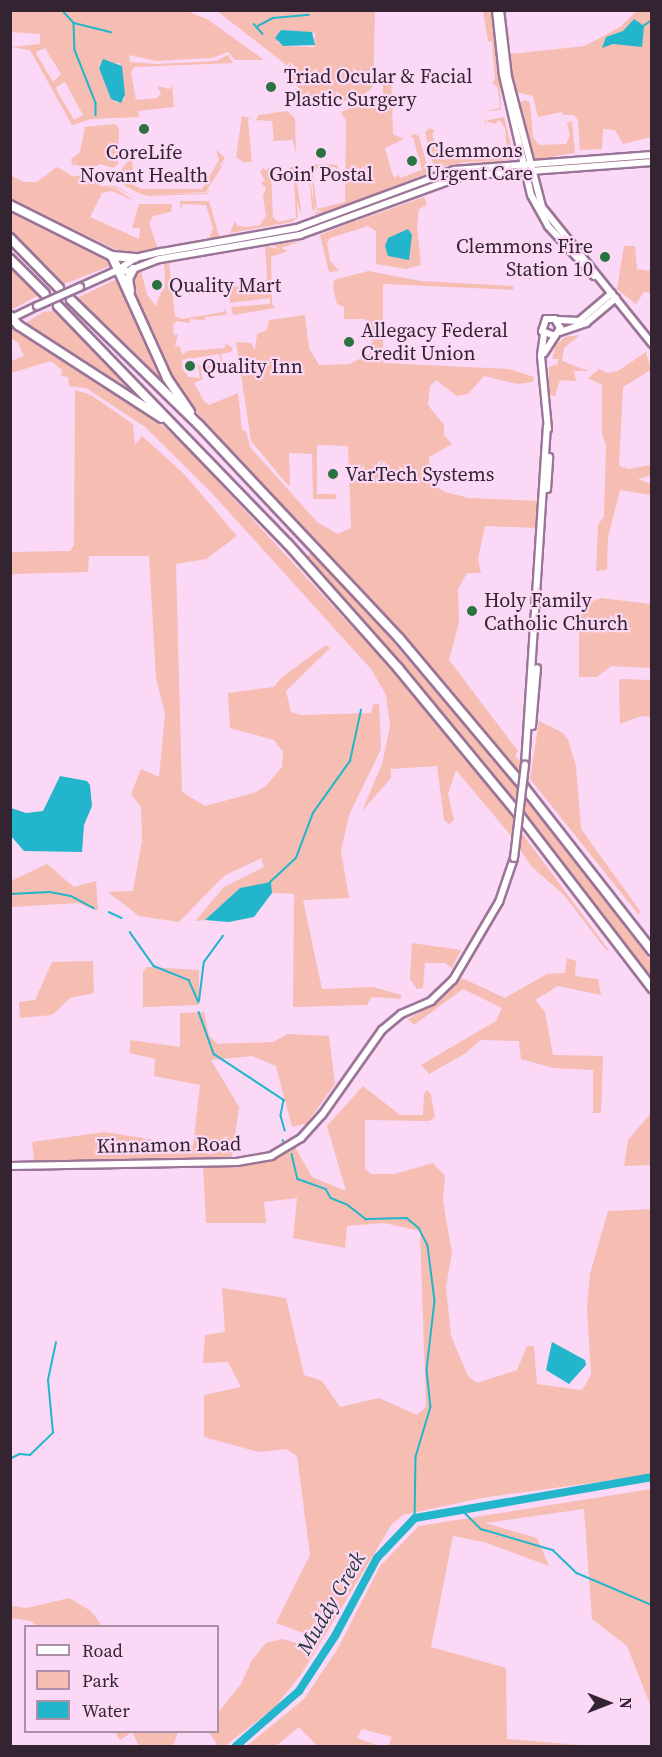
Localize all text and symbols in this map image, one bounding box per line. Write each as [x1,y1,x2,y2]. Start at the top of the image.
place label: Triad Ocular & Facial Plastic Surgery [284,64,472,111]
marker: Triad Ocular & Facial Plastic Surgery [262,78,280,96]
marker: CoreLife Novant Health [135,120,153,138]
place label: Clemmons Urgent Care [426,138,533,185]
place label: CoreLife Novant Health [80,140,208,187]
marker: Goin' Postal [314,146,328,160]
marker: Clemmons Urgent Care [403,152,421,170]
place label: Goin' Postal [269,162,373,186]
place label: Clemmons Fire Station 10 [456,234,593,281]
marker: Clemmons Fire Station 10 [598,250,612,264]
place label: Quality Mart [169,273,281,297]
marker: Quality Mart [150,278,164,292]
place label: Allegacy Federal Credit Union [361,318,508,365]
marker: Allegacy Federal Credit Union [342,335,356,349]
place label: Quality Inn [202,354,303,378]
marker: Quality Inn [183,359,197,373]
place label: VarTech Systems [345,462,494,486]
marker: VarTech Systems [326,467,340,481]
place label: Holy Family Catholic Church [484,588,628,635]
marker: Holy Family Catholic Church [465,604,479,618]
street label: Kinnamon Road [96,1132,242,1158]
water label: Muddy Creek [291,1547,371,1659]
legend [24,1625,219,1733]
text: Road [82,1638,123,1663]
text: Park [82,1668,119,1693]
north arrow [578,1673,638,1733]
text: N [615,1697,637,1709]
text: Water [82,1698,130,1723]

